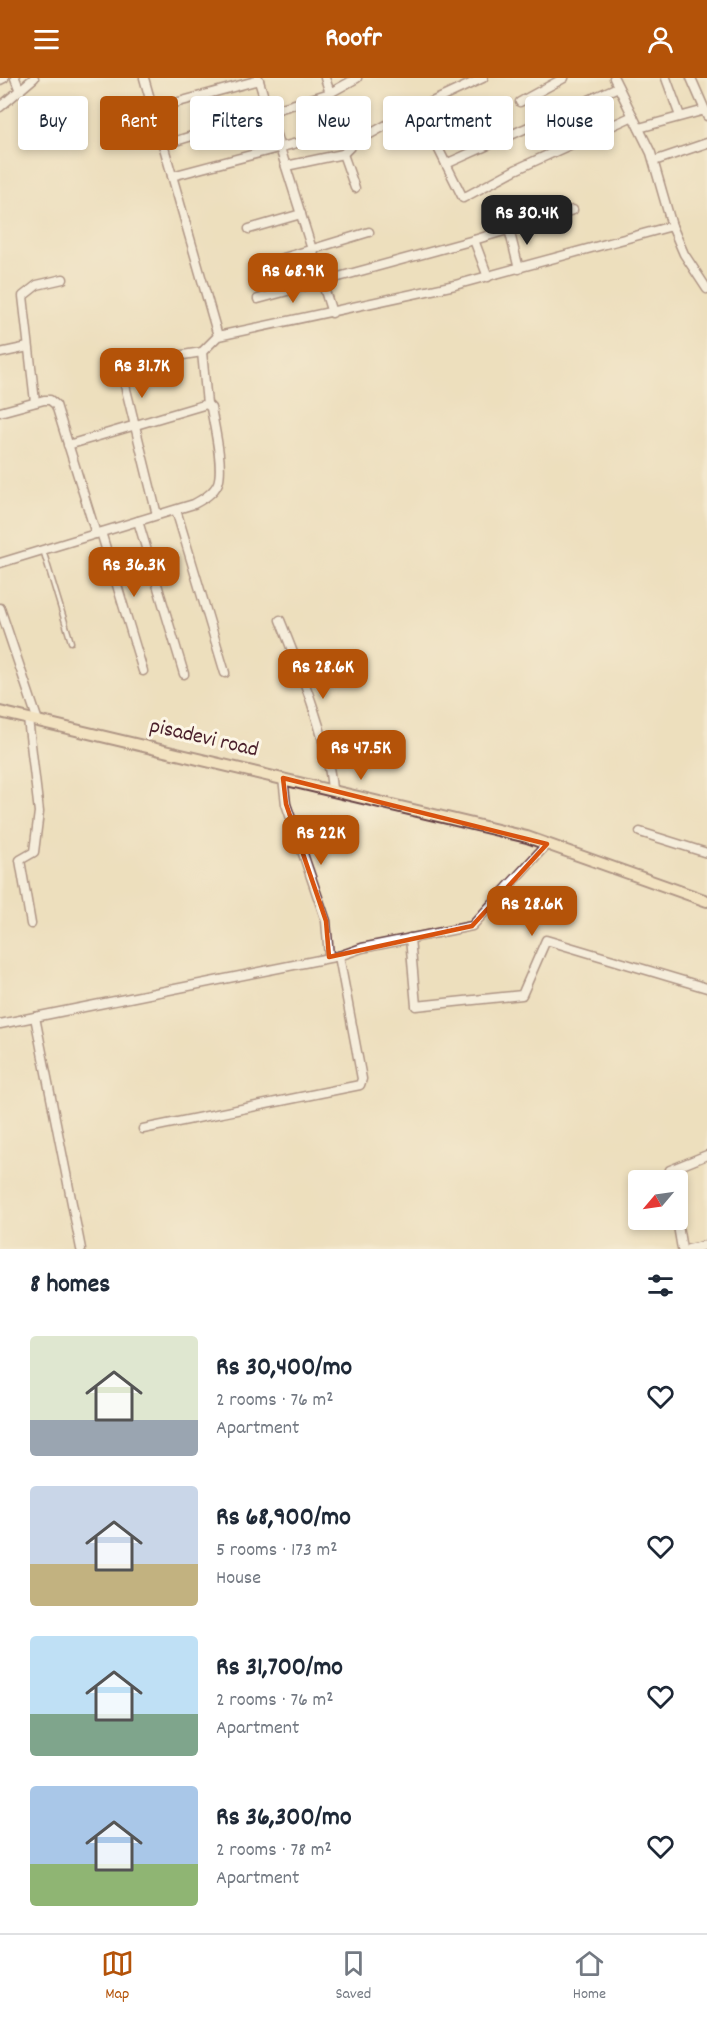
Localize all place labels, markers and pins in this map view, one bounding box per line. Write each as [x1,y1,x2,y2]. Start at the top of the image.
pin: Rs 30.4K [465,195,589,246]
pin: Rs 68.9K [231,253,355,304]
pin: Rs 31.7K [80,348,204,399]
pin: Rs 36.3K [72,547,196,598]
pin: Rs 28.6K [261,649,385,700]
pin: Rs 47.5K [299,730,423,781]
pin: Rs 22K [272,815,370,866]
pin: Rs 28.6K [470,886,594,937]

